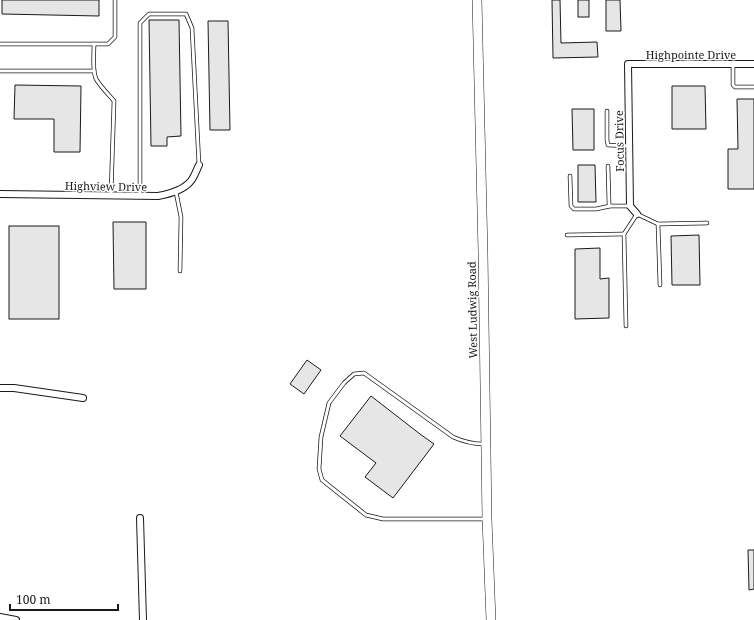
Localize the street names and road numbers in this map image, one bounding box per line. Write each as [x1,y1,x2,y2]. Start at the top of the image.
street label: Highpointe Drive [646,47,736,62]
street label: Focus Drive [611,110,627,172]
street label: Highview Drive [65,178,147,194]
street label: West Ludwig Road [464,261,480,359]

